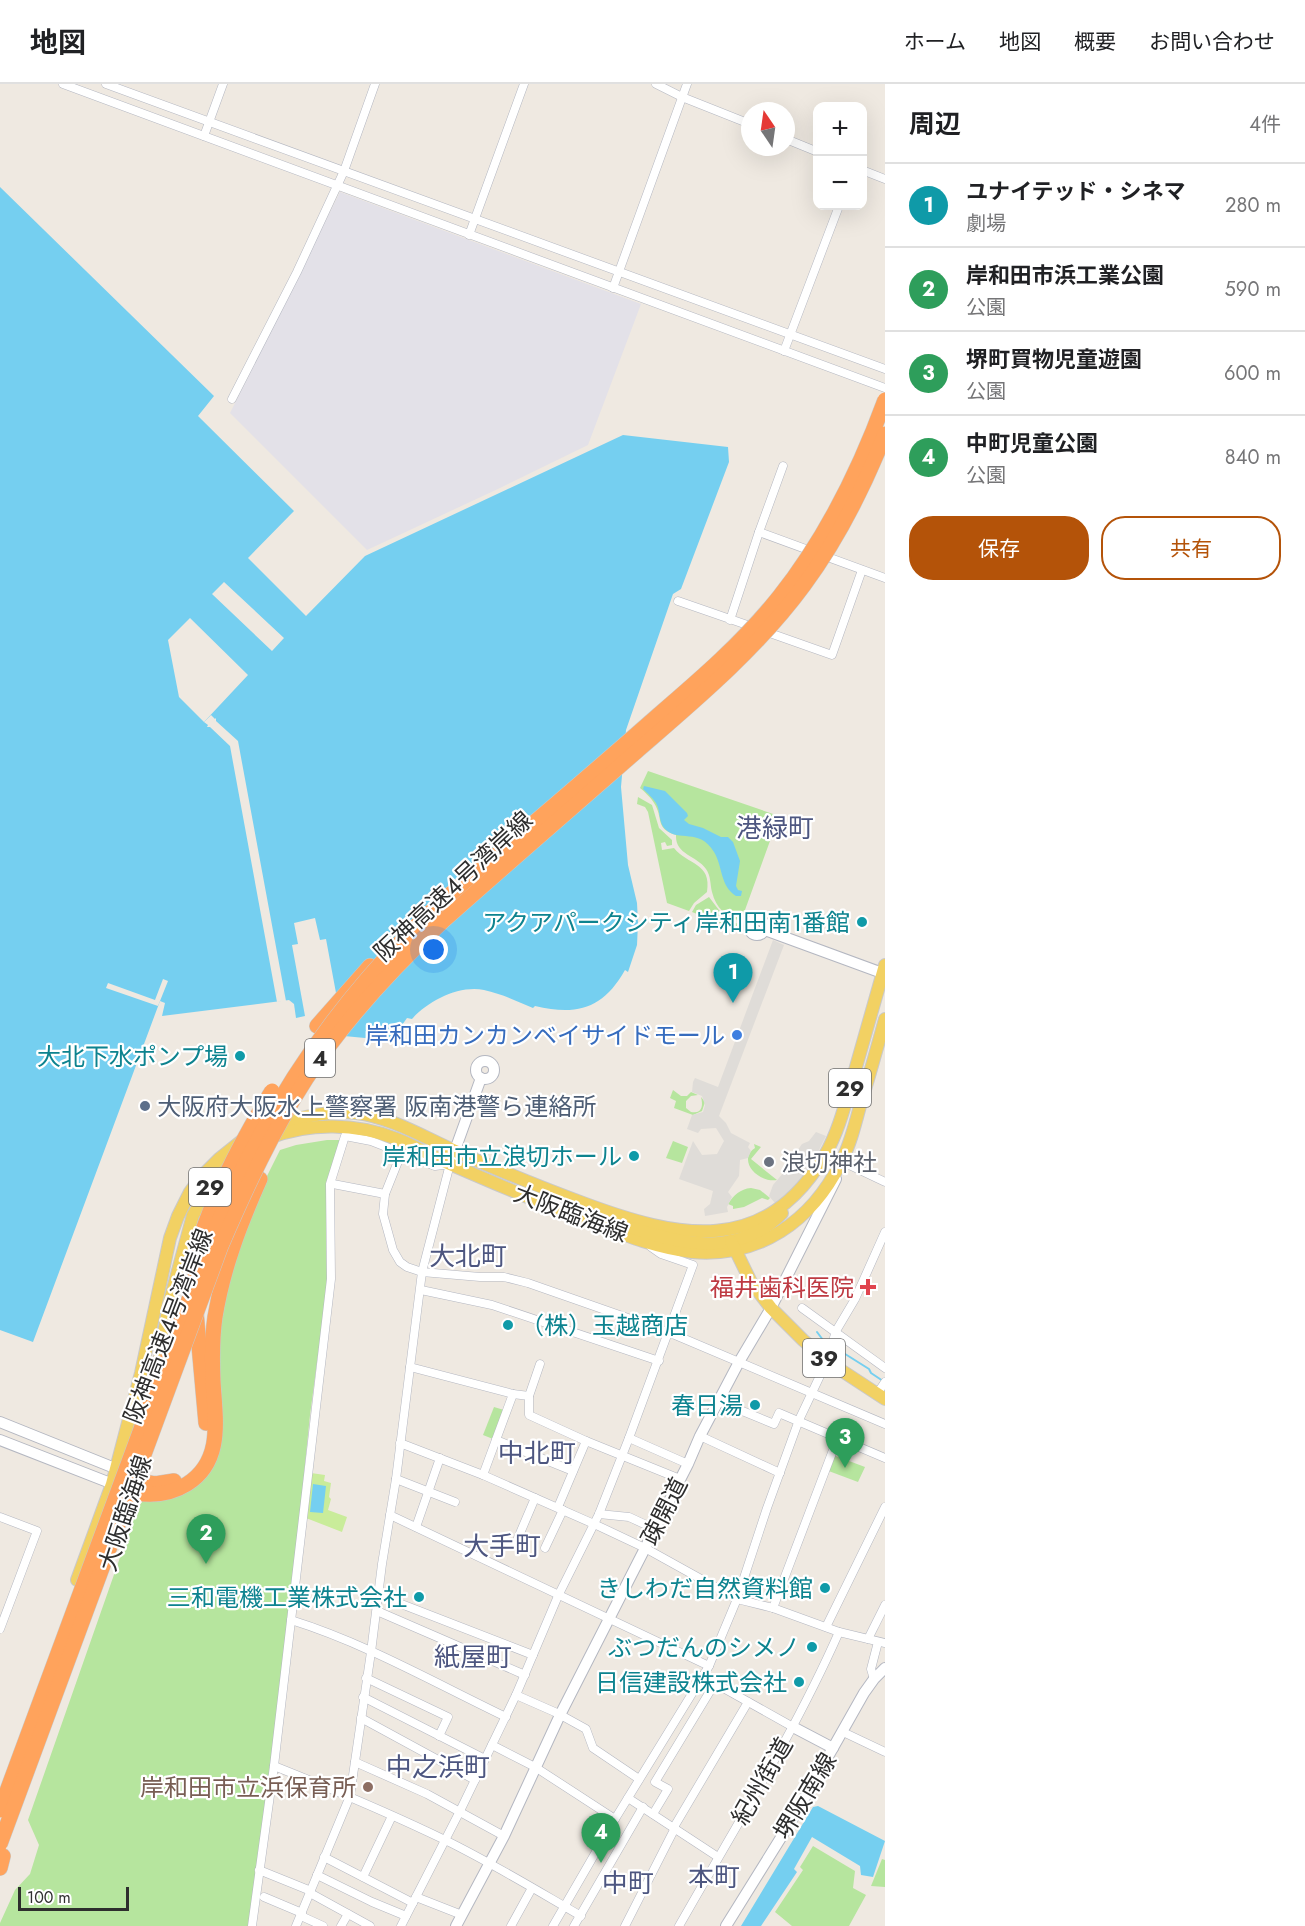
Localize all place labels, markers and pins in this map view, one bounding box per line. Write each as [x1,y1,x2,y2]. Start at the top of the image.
place label: アクアパークシティ岸和田南1番館 [482,905,850,940]
marker: アクアパークシティ岸和田南1番館 [855,915,869,929]
pin: 1 [714,954,752,1003]
place label: 岸和田カンカンベイサイドモール [365,1018,725,1053]
marker: 岸和田カンカンベイサイドモール [730,1028,744,1042]
place label: 大北下水ポンプ場 [37,1039,228,1074]
marker: 大北下水ポンプ場 [233,1049,247,1063]
place label: 大阪府大阪水上警察署 阪南港警ら連絡所 [157,1089,596,1124]
marker: 大阪府大阪水上警察署 阪南港警ら連絡所 [138,1099,152,1113]
place label: 岸和田市立浪切ホール [382,1139,622,1174]
place label: 浪切神社 [781,1145,877,1180]
marker: 岸和田市立浪切ホール [627,1149,641,1163]
marker: 浪切神社 [762,1155,776,1169]
place label: 福井歯科医院 [710,1270,854,1305]
marker: 福井歯科医院 [859,1278,877,1296]
place label: （株）玉越商店 [520,1308,688,1343]
marker: （株）玉越商店 [501,1318,515,1332]
place label: 春日湯 [671,1388,743,1423]
marker: 春日湯 [748,1398,762,1412]
pin: 3 [826,1418,864,1468]
pin: 2 [186,1514,226,1564]
place label: きしわだ自然資料館 [597,1571,813,1606]
place label: 三和電機工業株式会社 [167,1580,407,1615]
marker: きしわだ自然資料館 [818,1581,832,1595]
marker: 三和電機工業株式会社 [412,1590,426,1604]
place label: ぶつだんのシメノ [608,1630,800,1665]
marker: ぶつだんのシメノ [805,1640,819,1654]
place label: 日信建設株式会社 [595,1665,787,1700]
marker: 日信建設株式会社 [792,1675,806,1689]
place label: 岸和田市立浜保育所 [140,1770,356,1805]
marker: 岸和田市立浜保育所 [361,1780,375,1794]
pin: 4 [582,1814,620,1863]

